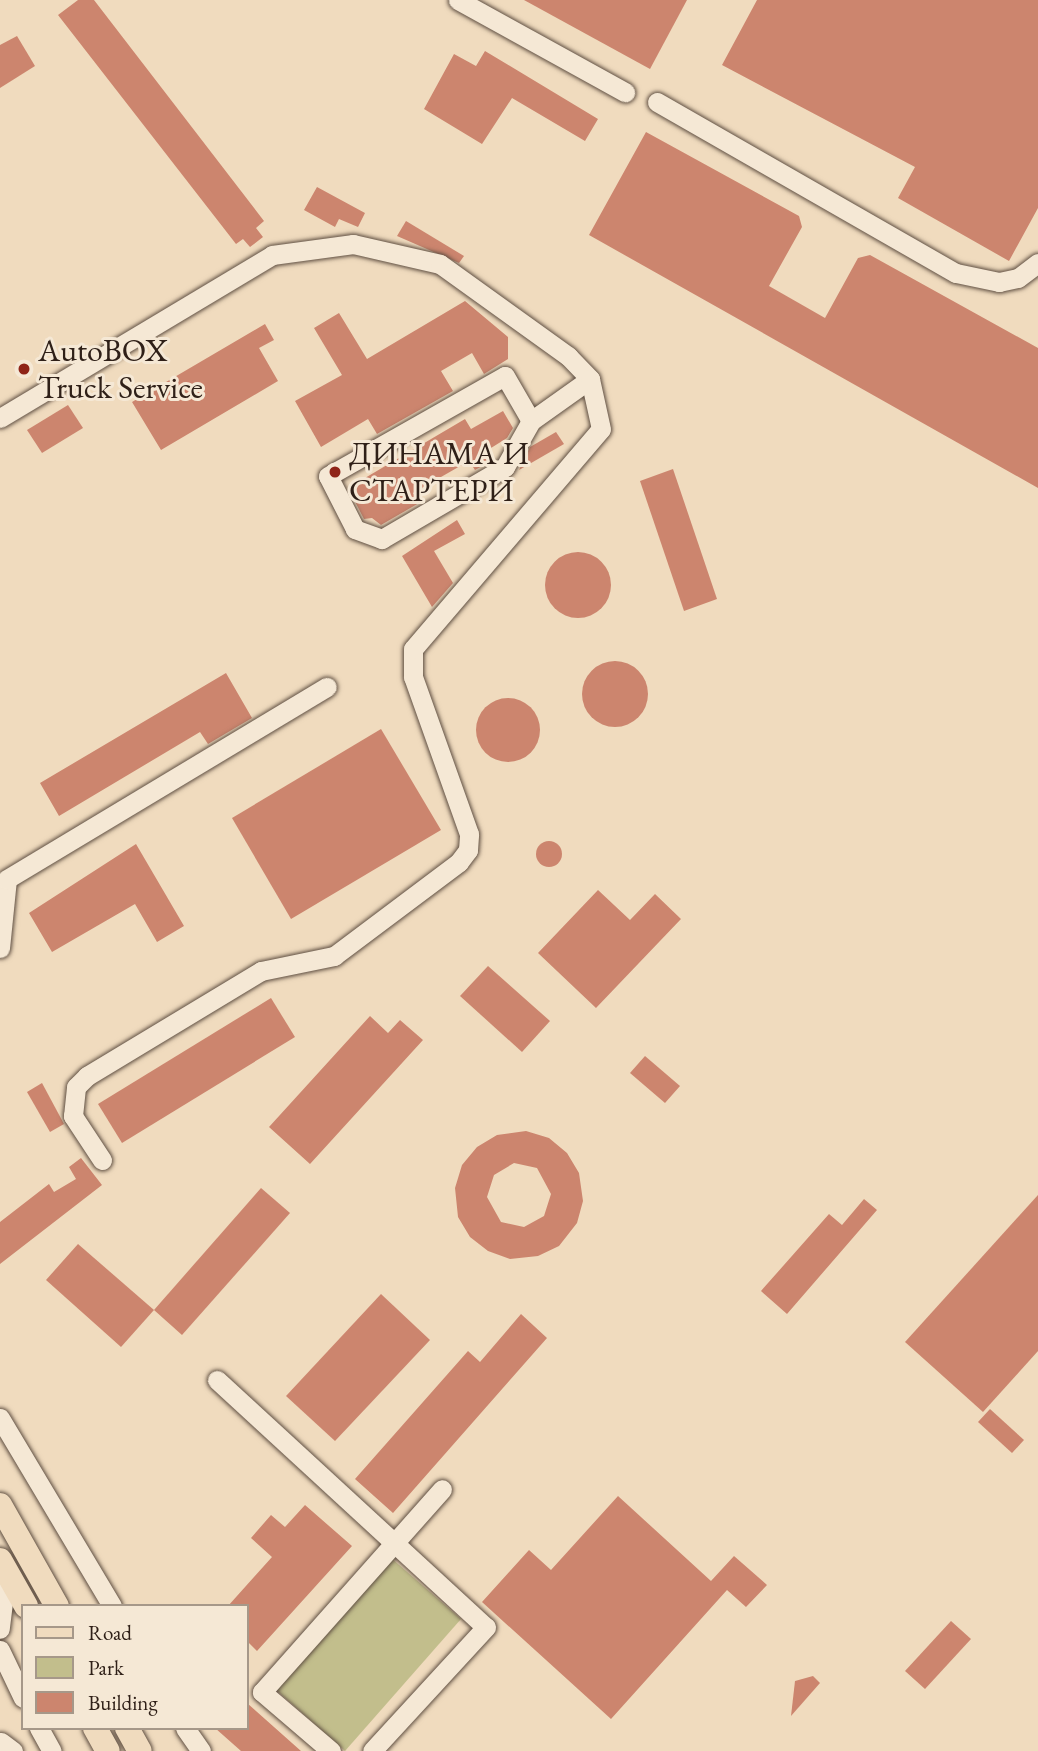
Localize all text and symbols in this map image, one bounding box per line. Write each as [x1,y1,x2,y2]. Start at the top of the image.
place label: AutoBOX Truck Service [38,332,203,407]
marker: AutoBOX Truck Service [16,361,32,377]
place label: ДИНАМА И СТАРТЕРИ [349,435,528,510]
marker: ДИНАМА И СТАРТЕРИ [327,464,343,480]
legend [21,1604,248,1730]
text: Road [88,1619,132,1646]
text: Park [88,1654,124,1681]
text: Building [88,1689,158,1716]

